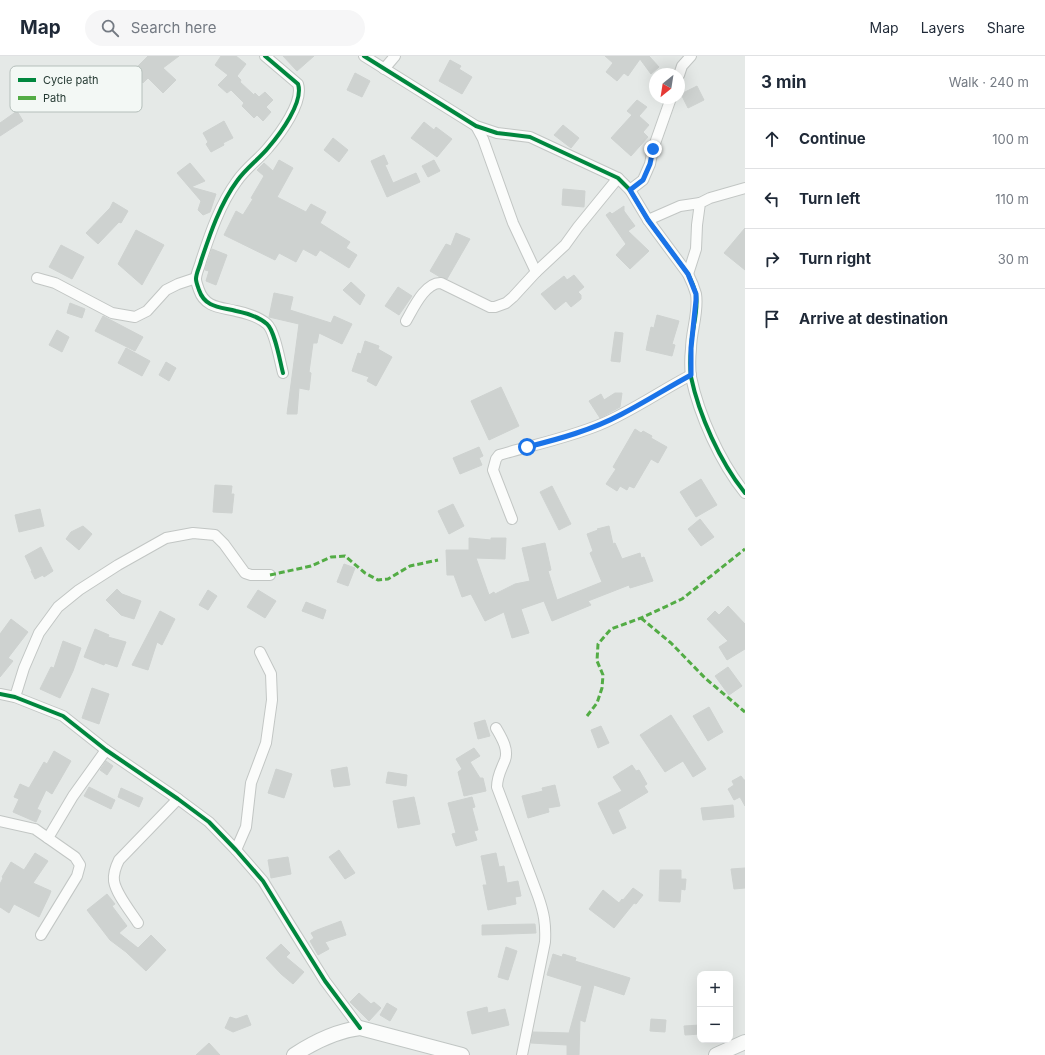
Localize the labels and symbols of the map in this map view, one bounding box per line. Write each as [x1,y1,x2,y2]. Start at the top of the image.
legend [10,66,142,112]
north arrow [649,68,685,104]
text: Cycle path [43,73,99,87]
text: Path [43,91,66,105]
route end [644,140,662,158]
route start [518,438,536,456]

